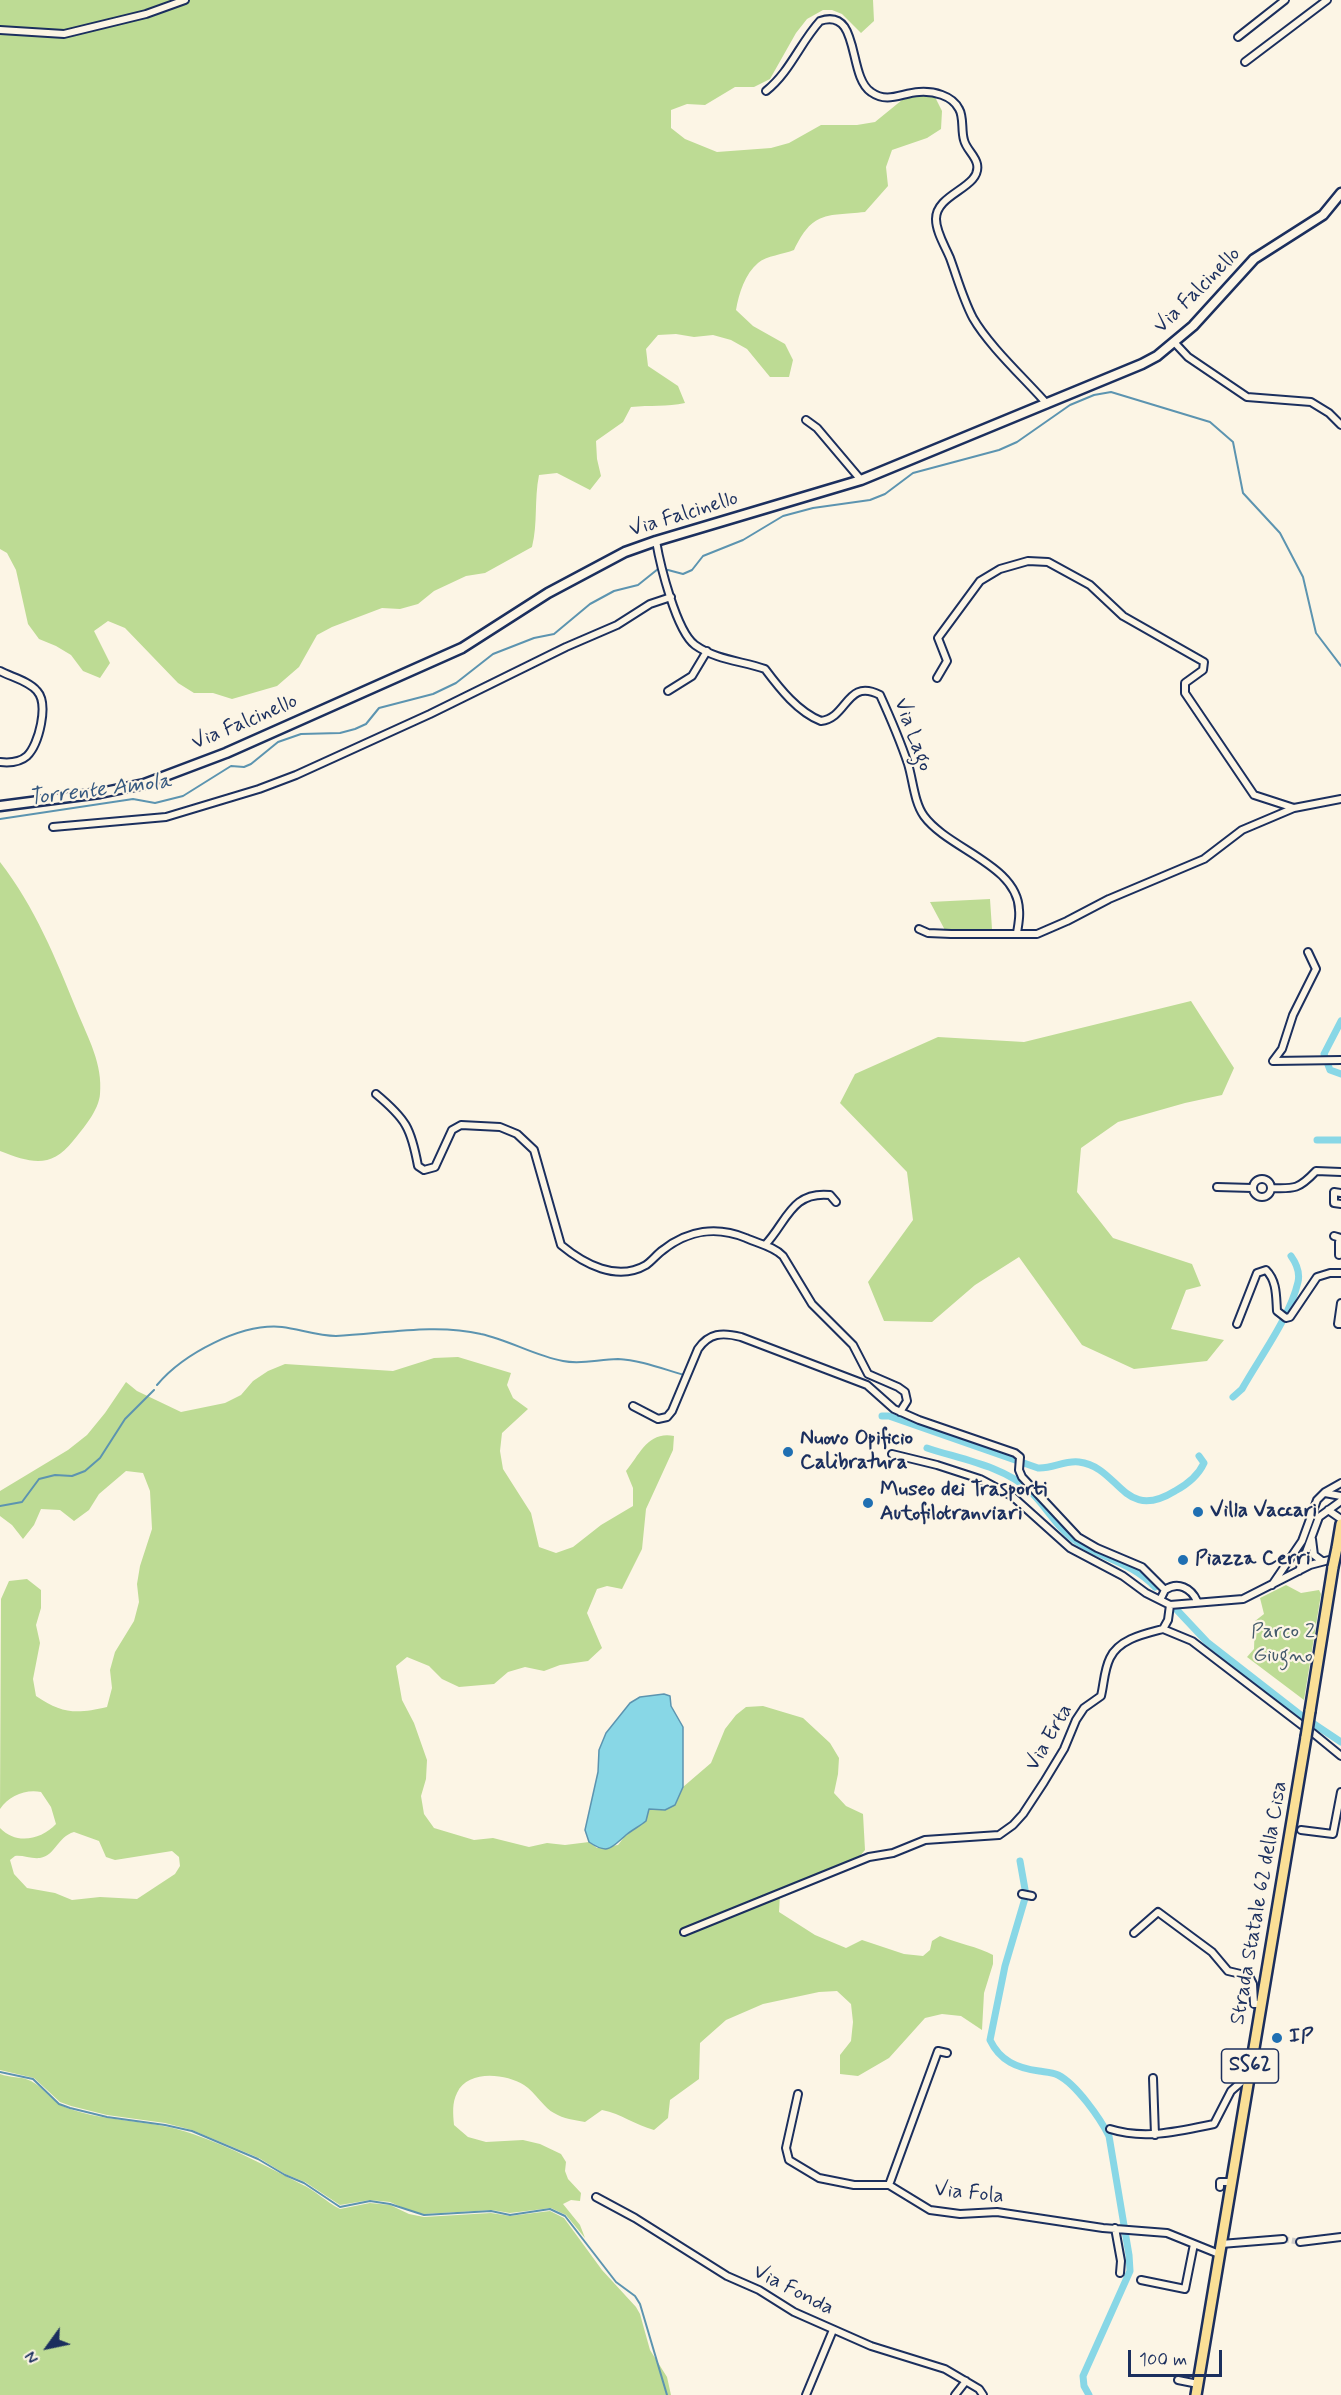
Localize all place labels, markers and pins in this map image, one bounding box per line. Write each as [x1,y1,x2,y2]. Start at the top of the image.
place label: Nuovo Opificio Calibratura [800,1427,913,1477]
marker: Nuovo Opificio Calibratura [781,1445,795,1459]
place label: Museo dei Trasporti Autofilotranviari [880,1478,1047,1528]
marker: Museo dei Trasporti Autofilotranviari [861,1496,875,1510]
place label: Villa Vaccari [1210,1499,1317,1525]
marker: Villa Vaccari [1191,1505,1205,1519]
place label: Piazza Cerri [1195,1547,1311,1573]
marker: Piazza Cerri [1176,1553,1190,1567]
place label: IP [1289,2025,1313,2051]
marker: IP [1270,2031,1284,2045]

